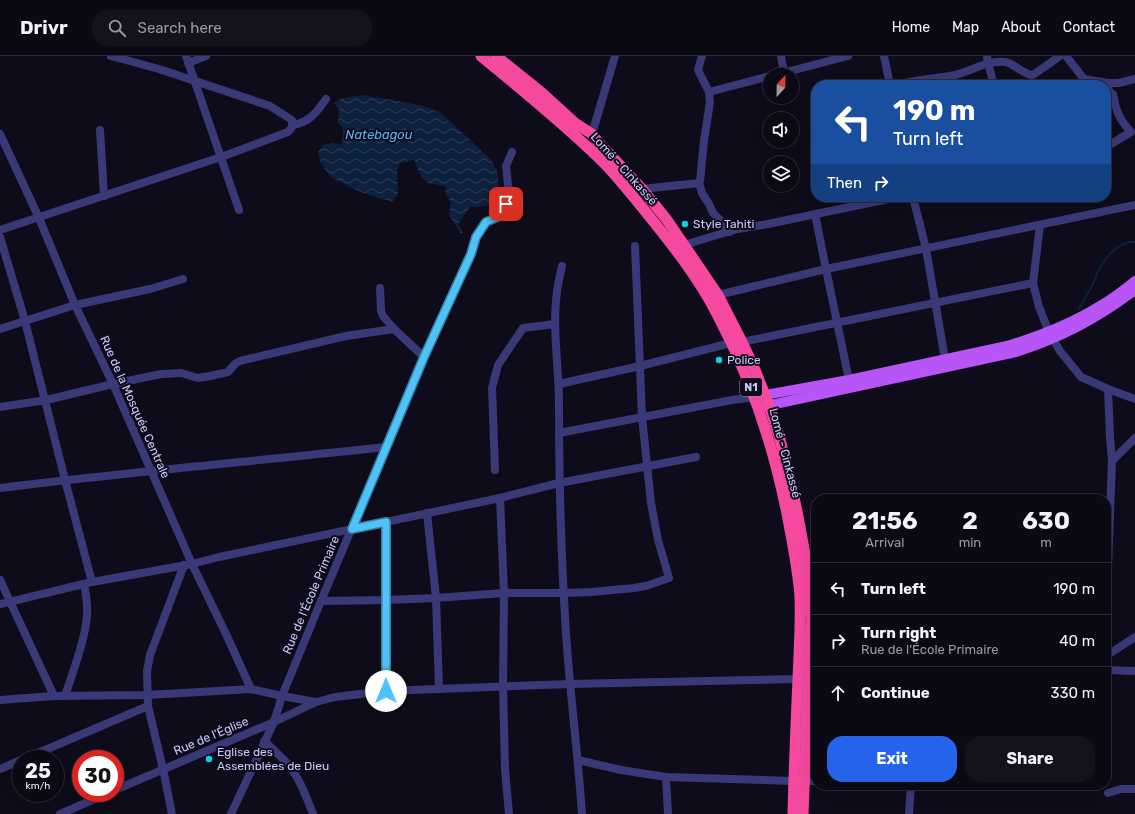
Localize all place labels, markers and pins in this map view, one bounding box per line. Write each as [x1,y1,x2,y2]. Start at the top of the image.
pin [489,187,523,221]
place label: Style Tahiti [693,217,754,231]
marker: Style Tahiti [680,219,690,229]
place label: Police [727,353,761,367]
marker: Police [714,355,724,365]
place label: Eglise des Assemblées de Dieu [217,745,329,773]
marker: Eglise des Assemblées de Dieu [204,754,214,764]

